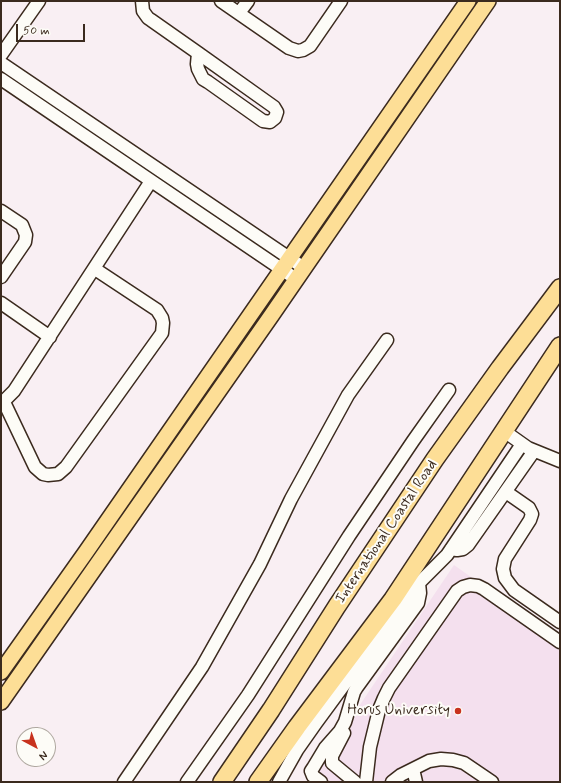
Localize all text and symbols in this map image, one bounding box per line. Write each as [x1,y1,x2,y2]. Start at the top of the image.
scale bar [18,16,87,42]
text: 50 m [23,23,50,39]
street label: International Coastal Road [332,457,442,607]
place label: Horus University [347,702,450,720]
marker: Horus University [453,706,463,716]
north arrow [16,727,56,767]
text: N [36,748,51,763]

